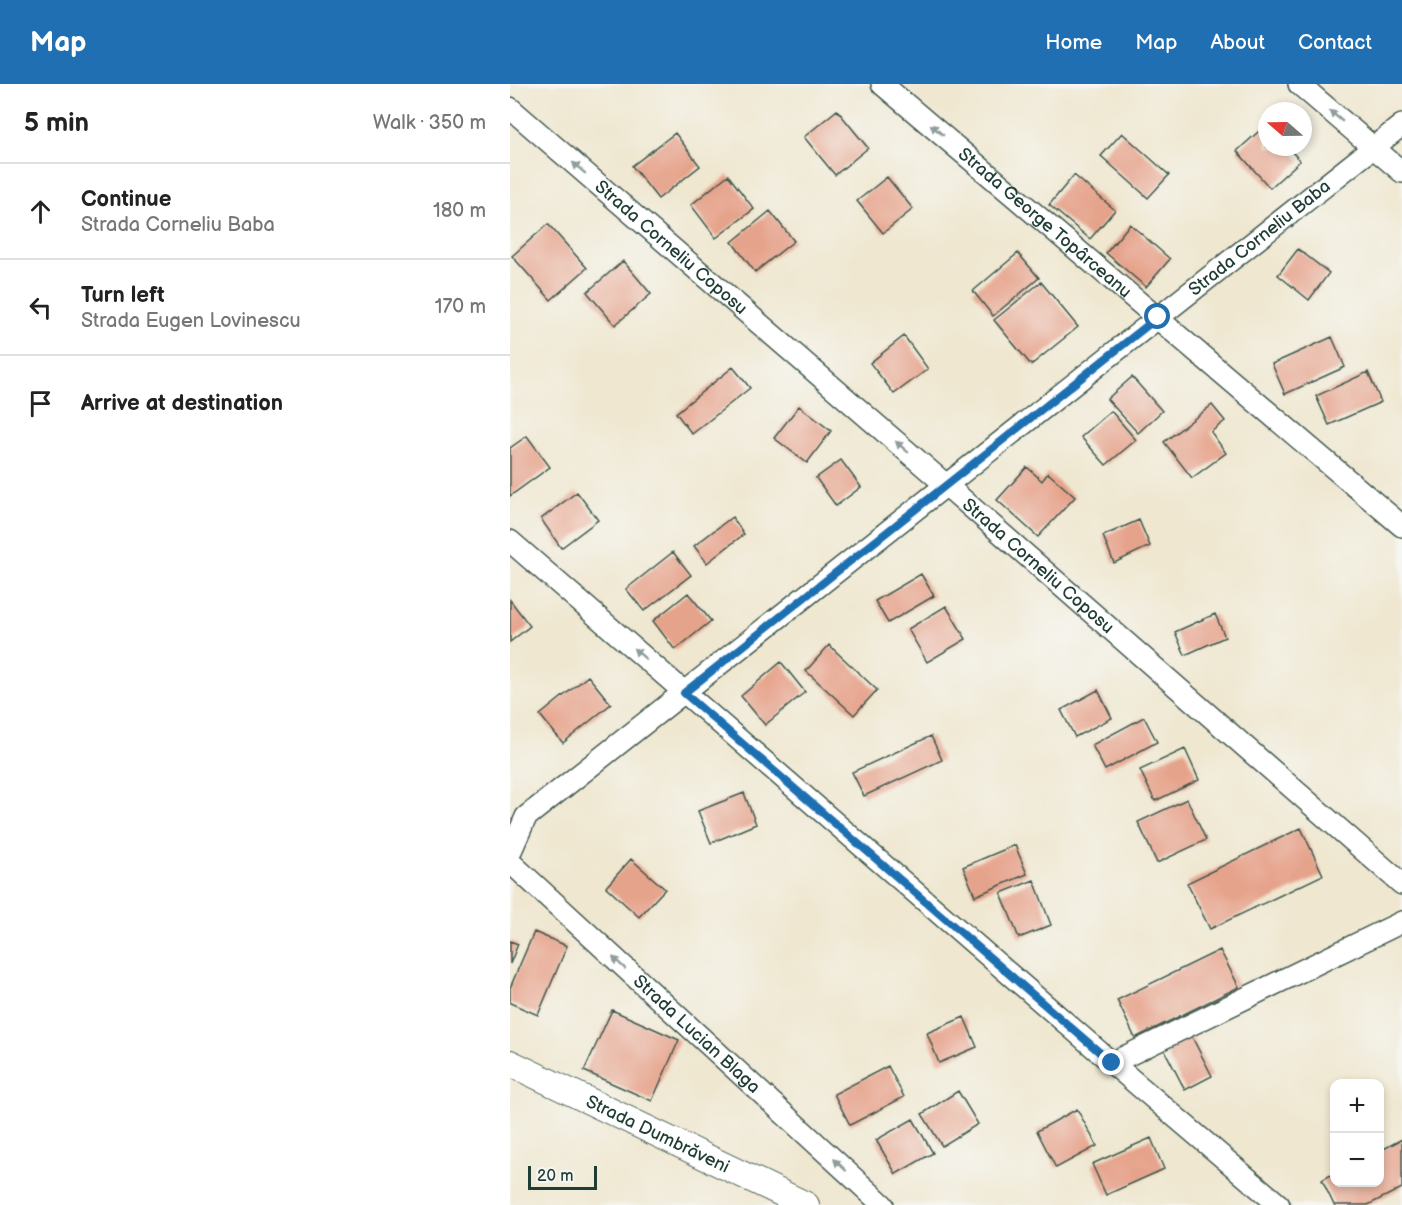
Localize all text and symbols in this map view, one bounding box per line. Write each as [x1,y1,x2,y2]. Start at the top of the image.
text: Map [30,26,86,59]
text: Home [1045,30,1102,55]
text: Map [1135,30,1177,55]
text: About [1210,30,1265,55]
text: Contact [1298,30,1372,55]
north arrow [1258,102,1312,156]
text: 5 min [24,108,89,139]
one-way arrow [1328,109,1344,122]
text: Walk · 350 m [373,111,486,135]
one-way arrow [930,124,945,137]
street label: Strada George Topârceanu [954,143,1136,302]
one-way arrow [572,161,587,175]
street label: Strada Corneliu Baba [1184,175,1334,300]
street label: Strada Corneliu Coposu [591,176,752,319]
text: Continue [81,186,171,213]
icon: ahead [24,195,57,228]
text: 180 m [433,199,486,223]
text: Strada Corneliu Baba [81,213,275,237]
text: Turn left [81,282,165,309]
icon: left [24,291,57,324]
text: 170 m [435,295,486,319]
route start [1144,303,1170,329]
text: Strada Eugen Lovinescu [81,309,301,333]
icon: arrive [24,387,57,420]
text: Arrive at destination [81,390,283,417]
one-way arrow [894,440,910,453]
street label: Strada Corneliu Coposu [958,494,1118,638]
one-way arrow [633,648,648,661]
one-way arrow [612,956,626,970]
street label: Strada Lucian Blaga [629,970,765,1097]
route end [1098,1049,1124,1075]
map controls [1330,1079,1384,1187]
button: + [1330,1079,1384,1133]
street label: Strada Dumbrăveni [583,1091,733,1177]
button: − [1330,1133,1384,1187]
one-way arrow [833,1159,847,1173]
scale bar [528,1163,597,1190]
text: 20 m [537,1167,573,1186]

